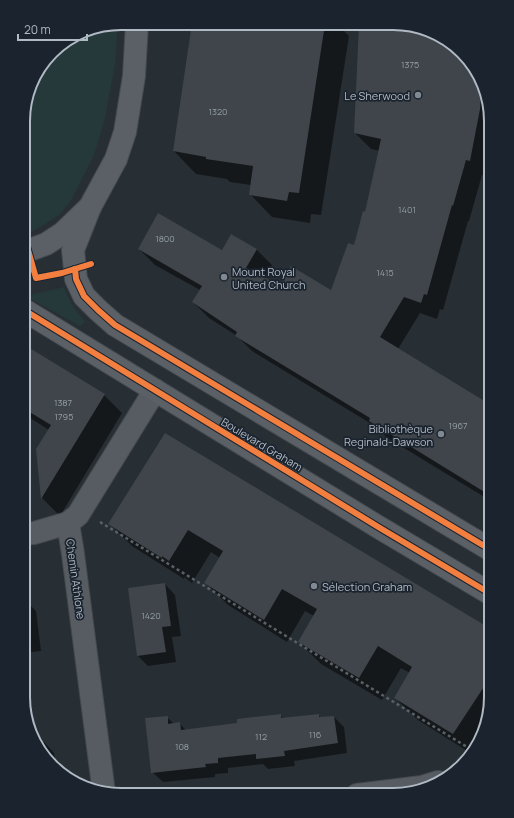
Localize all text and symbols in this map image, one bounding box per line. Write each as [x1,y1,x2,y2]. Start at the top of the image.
scale bar [18,16,87,42]
text: 20 m [24,21,51,38]
house number: 1375 [401,58,419,71]
place label: Le Sherwood [344,88,410,103]
marker: Le Sherwood [413,90,423,100]
house number: 1320 [208,105,228,118]
house number: 1401 [398,203,416,216]
house number: 1800 [155,232,175,245]
place label: Mount Royal United Church [232,264,306,292]
house number: 1415 [376,266,394,279]
marker: Mount Royal United Church [219,272,229,282]
house number: 1387 [54,396,73,409]
house number: 1795 [55,410,73,423]
street label: Boulevard Graham [219,414,305,474]
house number: 1967 [448,419,468,432]
place label: Bibliothèque Reginald-Dawson [344,421,434,449]
marker: Bibliothèque Reginald-Dawson [436,429,446,439]
street label: Chemin Athlone [63,538,89,621]
place label: Sélection Graham [322,579,412,594]
marker: Sélection Graham [309,581,319,591]
house number: 1420 [141,609,161,622]
house number: 116 [309,728,322,741]
house number: 112 [255,730,267,743]
house number: 108 [175,740,189,753]

